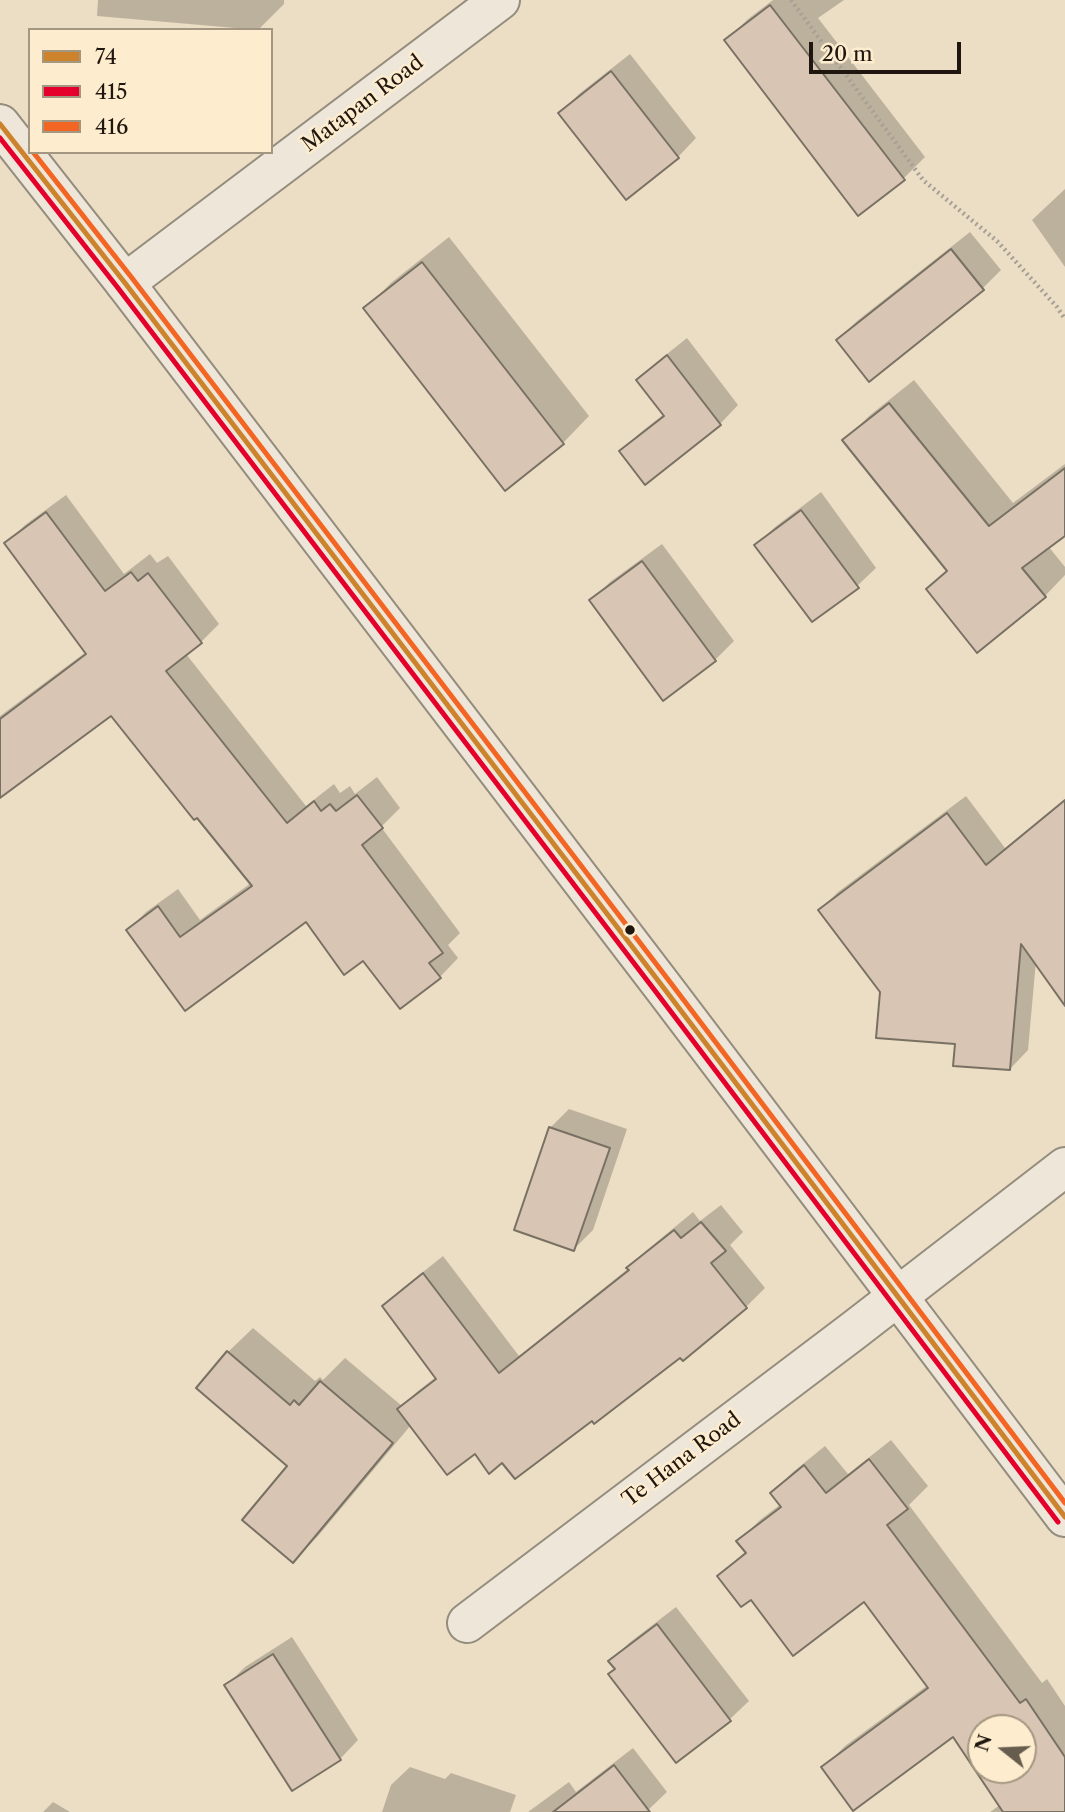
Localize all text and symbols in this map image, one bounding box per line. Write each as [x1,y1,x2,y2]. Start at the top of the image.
legend [28,28,273,154]
scale bar [813,28,965,72]
text: 20 m [822,41,873,66]
text: 74 [95,44,117,69]
street label: Matapan Road [297,50,429,158]
text: 415 [95,79,127,104]
text: 416 [95,114,128,139]
unlabelled marker [623,923,637,937]
street label: Te Hana Road [618,1407,746,1513]
north arrow [967,1714,1037,1784]
text: N [970,1732,997,1754]

